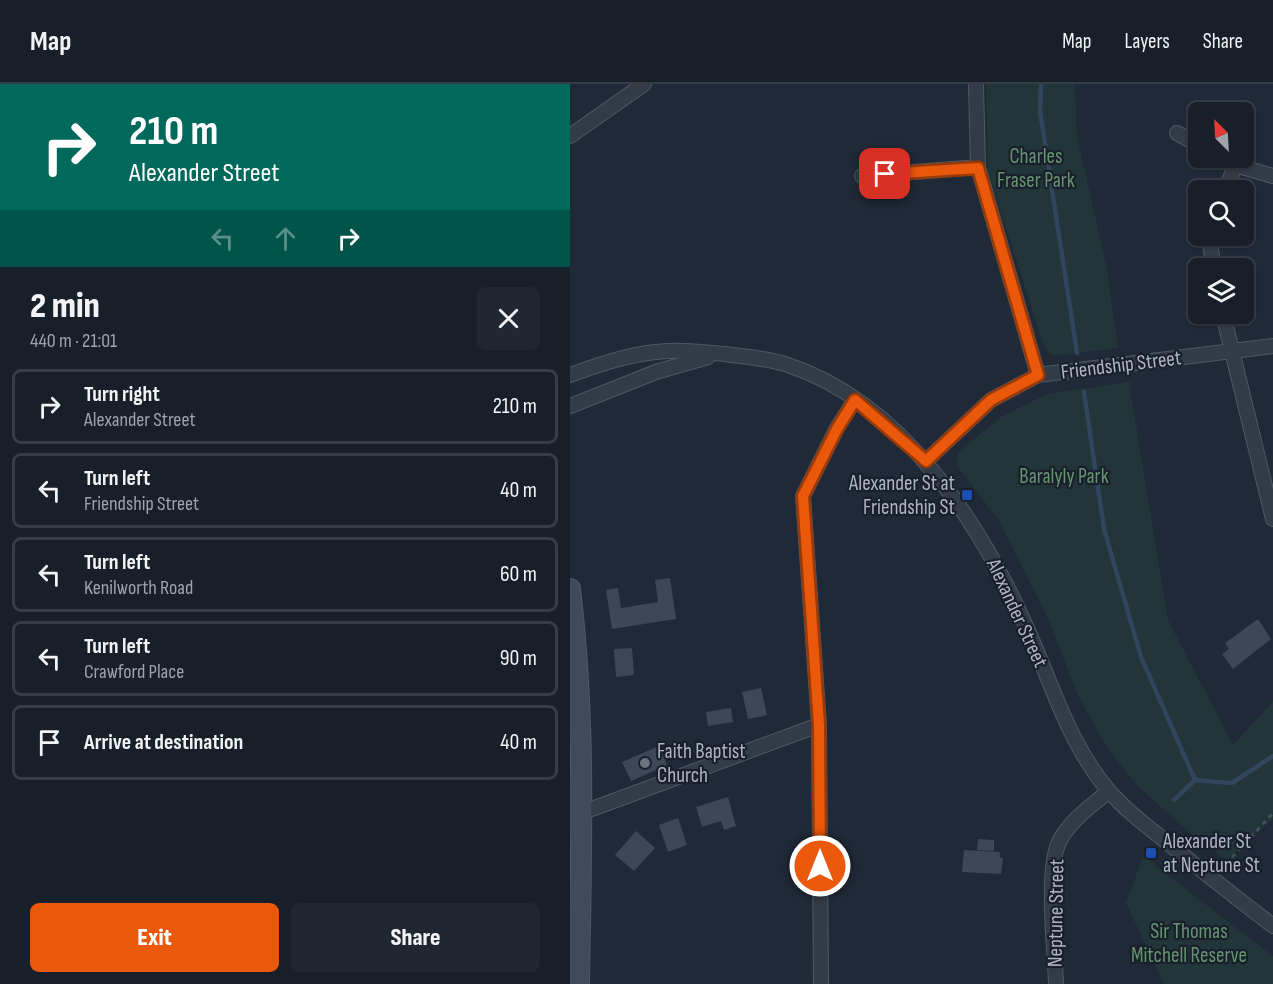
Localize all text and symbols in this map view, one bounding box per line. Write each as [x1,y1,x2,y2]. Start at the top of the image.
text: Map [30,25,71,58]
text: Map [1062,29,1091,54]
text: Layers [1124,29,1170,54]
text: Share [1203,29,1243,54]
north arrow [1188,102,1254,168]
map controls [1188,102,1254,324]
text: 210 m [129,106,218,157]
icon: right [30,108,108,186]
park label: Charles Fraser Park [997,144,1075,193]
pin [859,148,910,199]
text: Alexander Street [129,157,280,189]
icon: arrive [868,157,901,190]
button: search [1188,180,1254,246]
icon: left [206,222,239,255]
icon: ahead [269,222,302,255]
icon: right [332,222,365,255]
button: layers [1188,258,1254,324]
text: 2 min [30,285,100,328]
button: close [477,287,540,350]
text: 440 m · 21:01 [30,329,117,353]
street label: Friendship Street [1060,345,1182,385]
text: Turn right [84,381,160,408]
icon: right [33,390,66,423]
text: 210 m [493,393,537,420]
text: Alexander Street [84,408,195,432]
park label: Baralyly Park [1019,464,1109,489]
text: Turn left [84,465,150,492]
place label: Alexander St at Friendship St [848,471,955,520]
icon: left [33,474,66,507]
text: 40 m [500,477,537,504]
marker: Alexander St at Friendship St [960,488,974,502]
text: Friendship Street [84,492,199,516]
text: Turn left [84,549,150,576]
street label: Alexander Street [981,554,1053,671]
icon: left [33,558,66,591]
text: 60 m [500,561,537,588]
text: Kenilworth Road [84,576,193,600]
text: Turn left [84,633,150,660]
icon: left [33,642,66,675]
text: 90 m [500,645,537,672]
text: Crawford Place [84,660,184,684]
icon: arrive [33,726,66,759]
text: Arrive at destination [84,729,243,756]
text: 40 m [500,729,537,756]
place label: Faith Baptist Church [657,739,746,788]
marker: Faith Baptist Church [638,756,652,770]
place label: Alexander St at Neptune St [1162,829,1260,878]
position arrow [788,834,852,898]
marker: Alexander St at Neptune St [1144,846,1158,860]
street label: Neptune Street [1043,859,1069,967]
button: Exit [30,903,279,972]
button: Share [291,903,540,972]
park label: Sir Thomas Mitchell Reserve [1131,919,1247,968]

